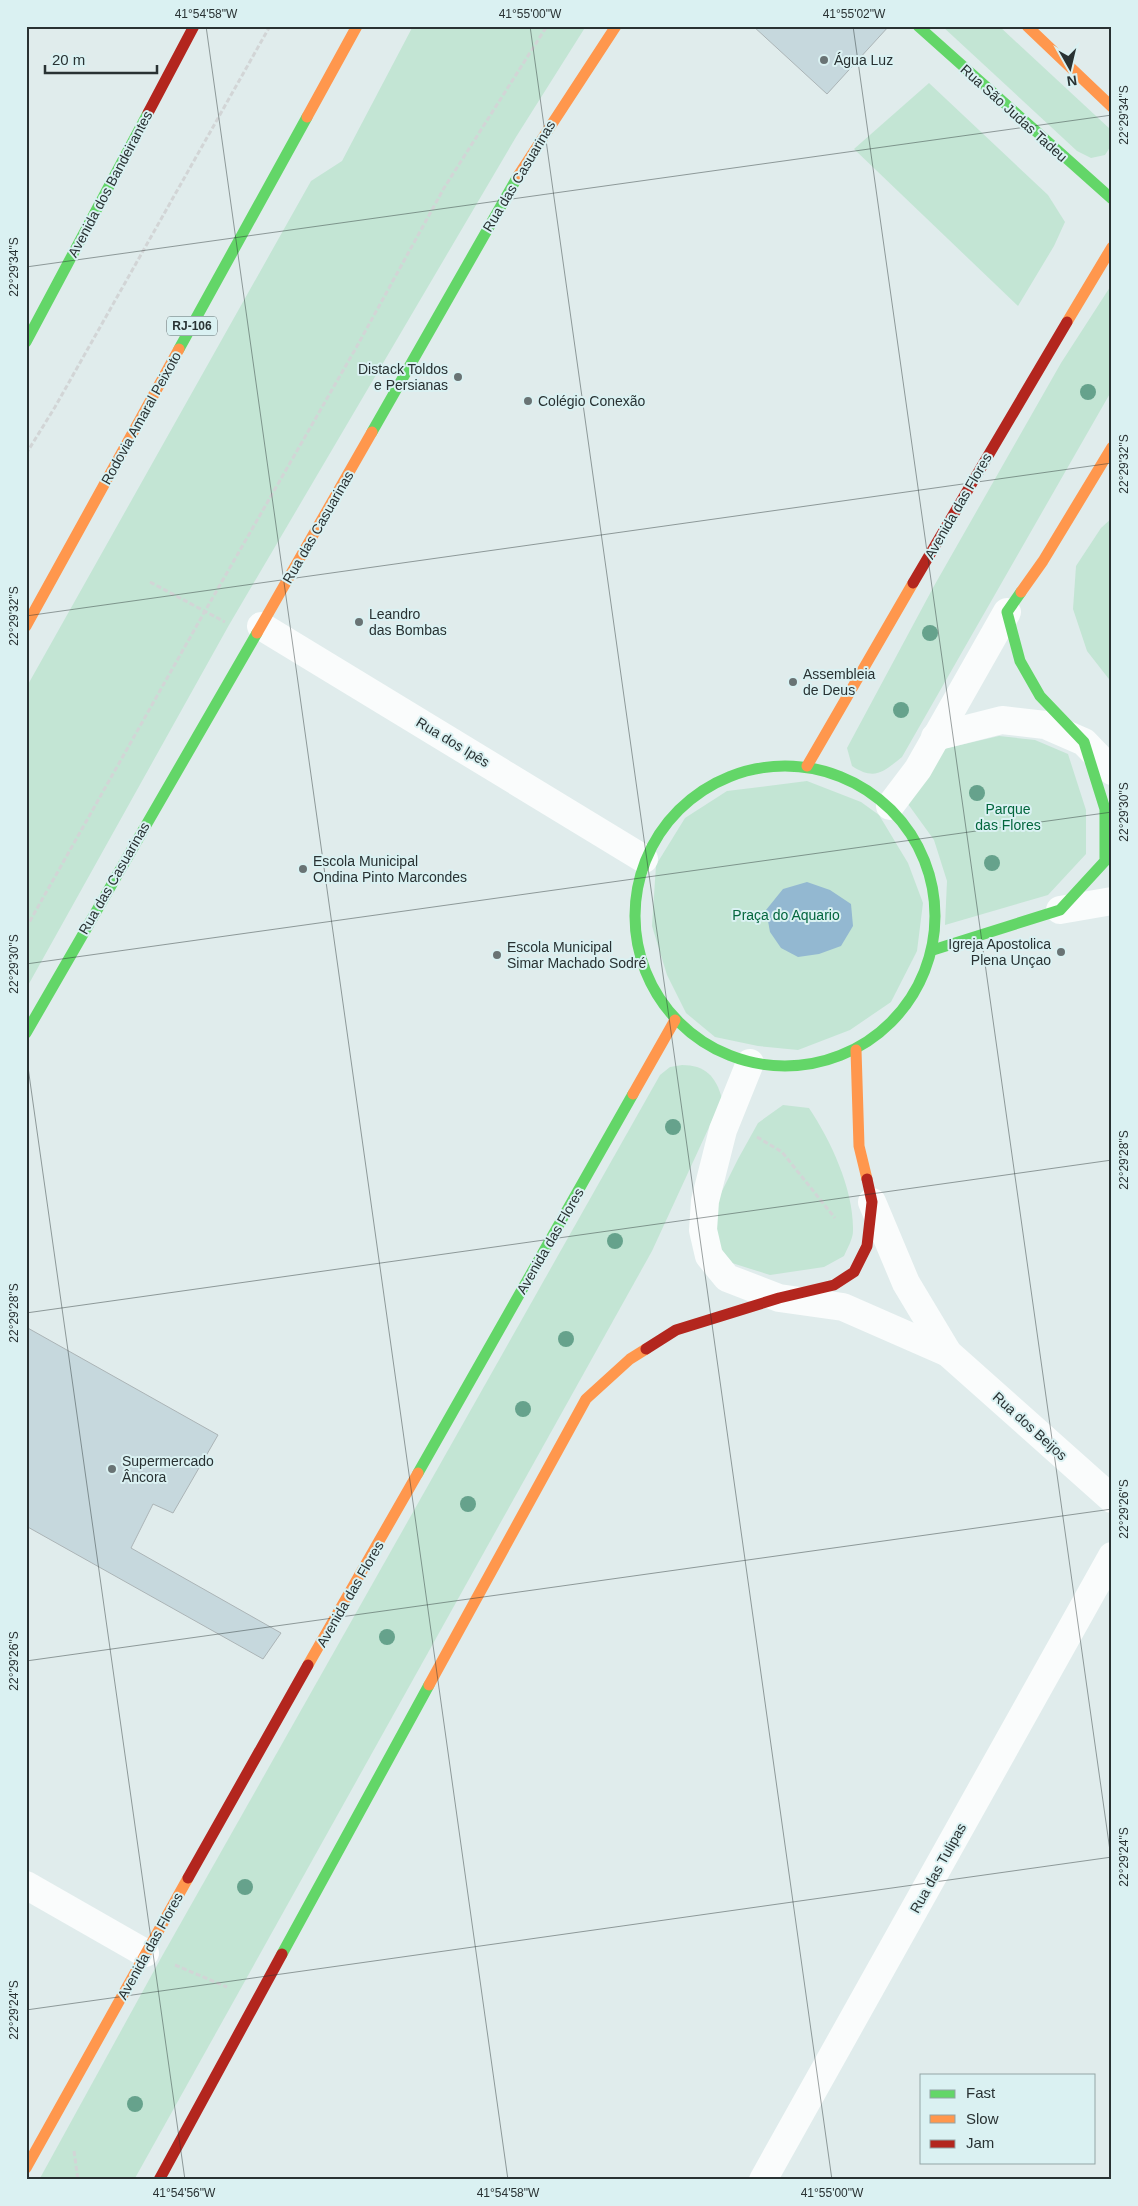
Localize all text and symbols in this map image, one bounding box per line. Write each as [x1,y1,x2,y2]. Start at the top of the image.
text: 41°54'58"W [175,7,238,21]
text: 41°55'00"W [499,7,562,21]
text: 41°55'02"W [823,7,886,21]
scale bar [45,42,158,74]
north arrow [1046,42,1096,92]
text: 20 m [52,51,85,68]
place label: Água Luz [834,52,893,68]
marker: Água Luz [818,54,830,66]
street label: Rua São Judas Tadeu [958,61,1070,165]
text: N [1066,72,1078,90]
text: 22°29'34"S [1117,85,1131,145]
street label: Avenida dos Bandeirantes [65,108,155,260]
street label: Rua das Casuarinas [479,118,559,234]
text: 22°29'34"S [7,237,21,297]
road number: RJ-106 [167,316,217,336]
street label: Rodovia Amaral Peixoto [98,349,184,487]
place label: Distack Toldos e Persianas [358,361,448,393]
marker: Distack Toldos e Persianas [452,371,464,383]
place label: Colégio Conexão [538,393,646,409]
marker: Colégio Conexão [522,395,534,407]
text: 22°29'32"S [1117,434,1131,494]
street label: Avenida das Flores [921,450,995,562]
street label: Rua das Casuarinas [279,468,357,586]
text: 22°29'32"S [7,586,21,646]
place label: Leandro das Bombas [369,606,447,638]
marker: Leandro das Bombas [353,616,365,628]
place label: Assembleia de Deus [803,666,876,698]
marker: Assembleia de Deus [787,676,799,688]
street label: Rua dos Ipês [414,714,492,770]
text: 22°29'30"S [1117,782,1131,842]
park label: Parque das Flores [975,801,1041,833]
street label: Rua das Casuarinas [75,819,153,937]
place label: Escola Municipal Ondina Pinto Marcondes [313,853,467,885]
marker: Escola Municipal Ondina Pinto Marcondes [297,863,309,875]
park label: Praça do Aquario [732,907,840,923]
text: 22°29'30"S [7,934,21,994]
place label: Igreja Apostolica Plena Unçao [948,936,1051,968]
place label: Escola Municipal Simar Machado Sodré [507,939,647,971]
marker: Igreja Apostolica Plena Unçao [1055,946,1067,958]
marker: Escola Municipal Simar Machado Sodré [491,949,503,961]
text: 22°29'28"S [1117,1130,1131,1190]
street label: Avenida das Flores [513,1185,587,1297]
text: 22°29'28"S [7,1283,21,1343]
street label: Rua dos Beijos [990,1389,1070,1463]
place label: Supermercado Âncora [122,1453,214,1485]
marker: Supermercado Âncora [106,1463,118,1475]
text: 22°29'26"S [1117,1479,1131,1539]
street label: Avenida das Flores [313,1538,387,1650]
text: 22°29'26"S [7,1631,21,1691]
street label: Rua das Tulipas [907,1820,969,1916]
text: 22°29'24"S [1117,1827,1131,1887]
street label: Avenida das Flores [114,1890,186,2002]
text: 22°29'24"S [7,1980,21,2040]
legend [920,2074,1096,2164]
text: Fast [966,2084,996,2101]
text: Slow [966,2110,999,2127]
text: Jam [966,2134,994,2151]
text: 41°54'56"W [153,2186,216,2200]
text: 41°54'58"W [477,2186,540,2200]
text: 41°55'00"W [801,2186,864,2200]

